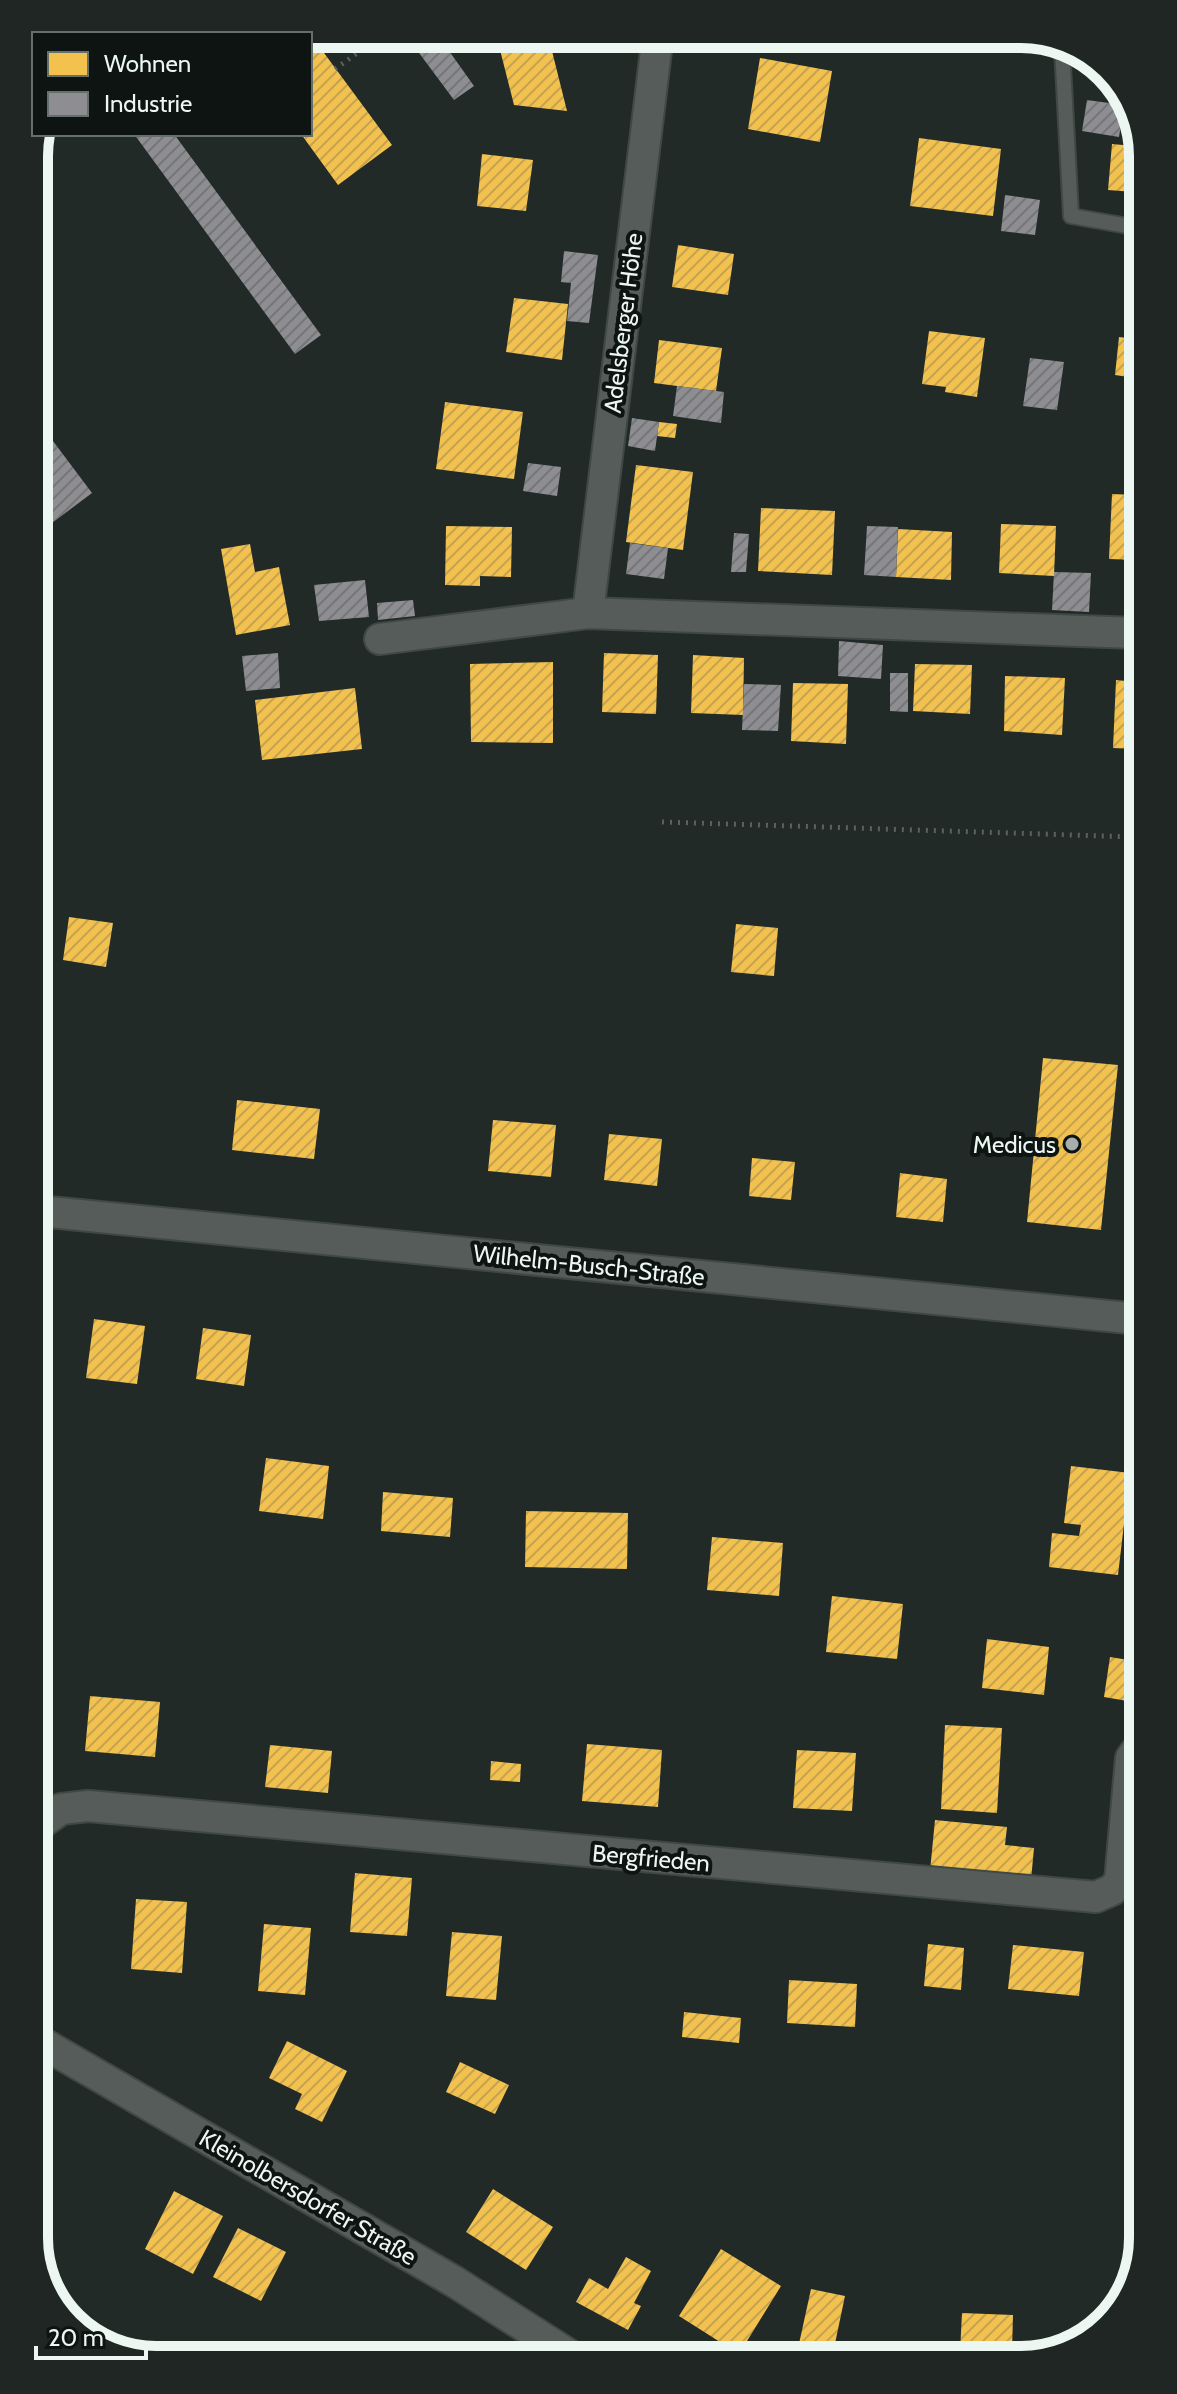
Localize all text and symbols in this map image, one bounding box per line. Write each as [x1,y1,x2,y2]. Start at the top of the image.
legend [32,32,312,136]
text: Wohnen [104,49,191,78]
text: Industrie [104,89,192,118]
street label: Adelsberger Höhe [598,231,648,415]
place label: Medicus [973,1130,1056,1159]
marker: Medicus [1063,1135,1081,1153]
street label: Wilhelm-Busch-Straße [472,1238,706,1292]
street label: Bergfrieden [591,1838,711,1878]
street label: Kleinolbersdorfer Straße [194,2123,422,2271]
scale bar [36,2310,146,2360]
text: 20 m [48,2323,104,2352]

